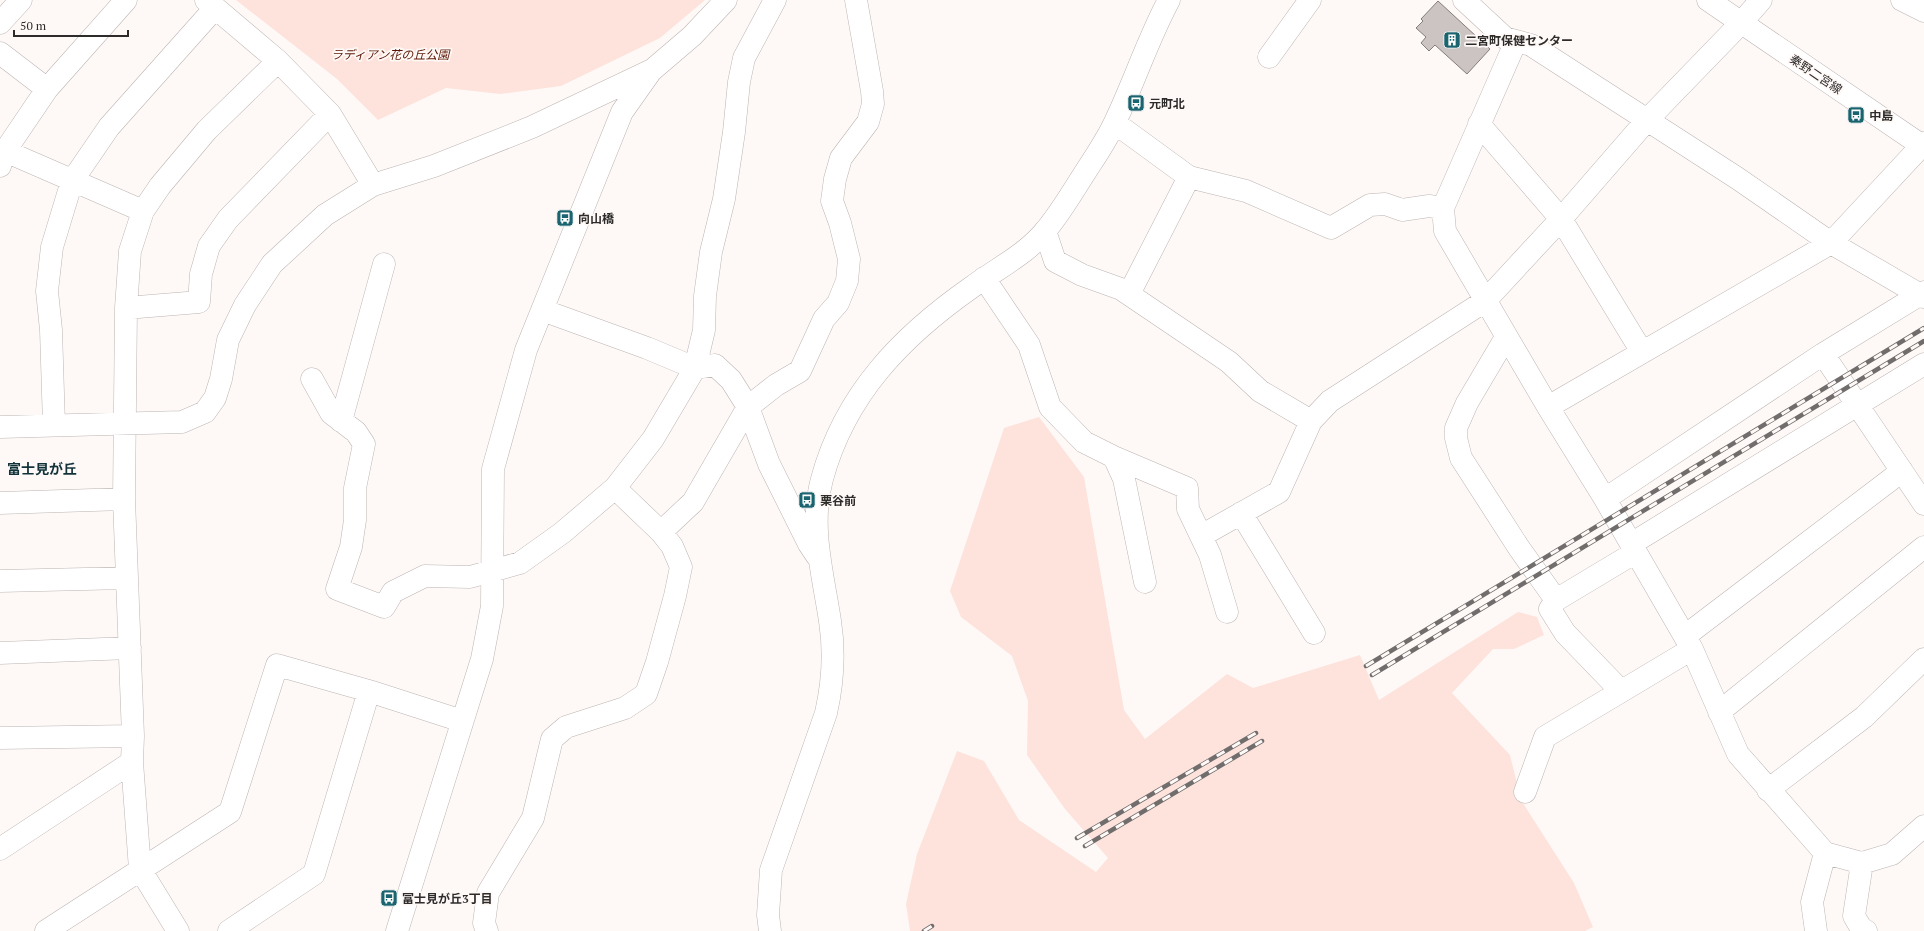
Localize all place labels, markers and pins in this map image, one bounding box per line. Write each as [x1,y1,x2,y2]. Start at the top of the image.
building icon: 二宮町保健センター [1442,30,1462,50]
place label: 二宮町保健センター [1465,33,1573,48]
bus stop icon: 元町北 [1126,93,1146,113]
place label: 元町北 [1149,96,1185,111]
bus stop icon: 中島 [1846,105,1866,125]
place label: 中島 [1869,108,1893,123]
bus stop icon: 向山橋 [555,208,575,228]
place label: 向山橋 [578,211,615,226]
bus stop icon: 栗谷前 [797,490,817,510]
place label: 栗谷前 [820,493,856,508]
bus stop icon: 富士見が丘3丁目 [379,888,399,908]
place label: 富士見が丘3丁目 [402,891,493,906]

